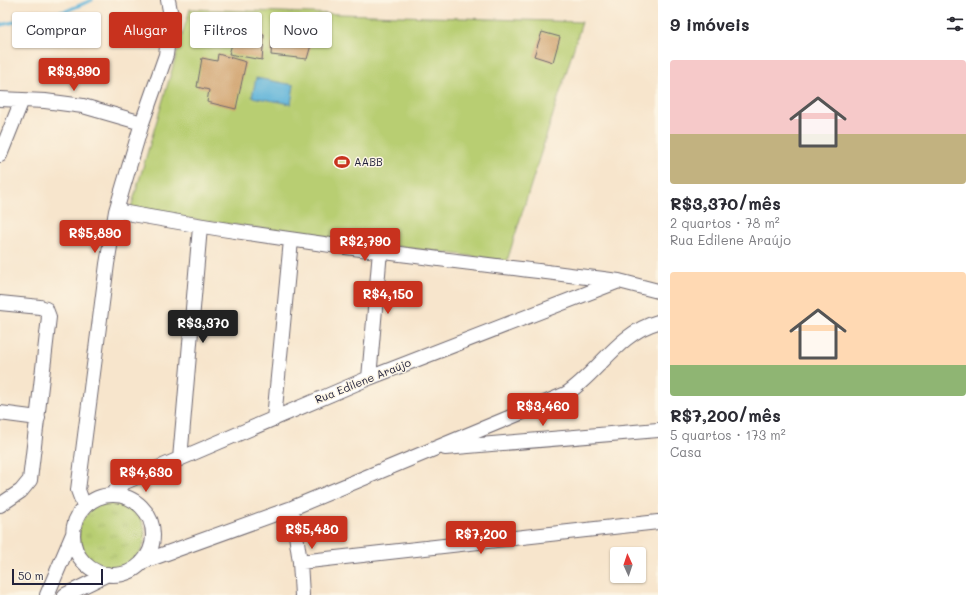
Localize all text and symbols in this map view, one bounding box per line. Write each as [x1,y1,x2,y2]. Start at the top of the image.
chip: Comprar [12,12,101,48]
chip: Alugar [109,12,182,48]
chip: Filtros [190,12,262,48]
chip: Novo [270,12,332,48]
text: 9 imóveis [670,13,750,35]
icon: filters [944,13,966,35]
pin: R$3,390 [37,58,111,92]
text: R$3,390 [48,62,100,79]
icon: home [782,86,854,158]
sports icon: AABB [333,153,351,171]
place label: AABB [354,154,383,169]
text: R$3,370/mês [670,192,781,214]
text: 2 quartos · 78 m² [670,214,780,231]
pin: R$5,890 [58,220,132,254]
text: R$5,890 [69,224,121,241]
pin: R$2,790 [328,228,402,262]
text: Rua Edilene Araújo [670,231,791,248]
text: R$2,790 [339,232,391,249]
pin: R$4,150 [351,281,425,315]
text: R$4,150 [363,285,413,302]
icon: home [782,298,854,370]
pin: R$3,370 [166,310,240,344]
text: R$3,370 [177,314,229,331]
street label: Rua Edilene Araújo [313,354,413,407]
pin: R$3,460 [506,393,580,427]
text: R$3,460 [516,397,570,414]
text: R$7,200/mês [670,404,781,426]
text: 5 quartos · 173 m² [670,426,786,443]
text: Casa [670,443,702,460]
pin: R$4,630 [109,459,183,493]
text: R$4,630 [119,463,173,480]
pin: R$5,480 [275,516,349,550]
text: R$5,480 [285,520,339,537]
pin: R$7,200 [444,521,518,555]
text: R$7,200 [455,525,507,542]
north arrow [610,547,646,583]
map controls [610,547,646,583]
scale bar [12,567,103,586]
text: 50 m [18,568,44,583]

